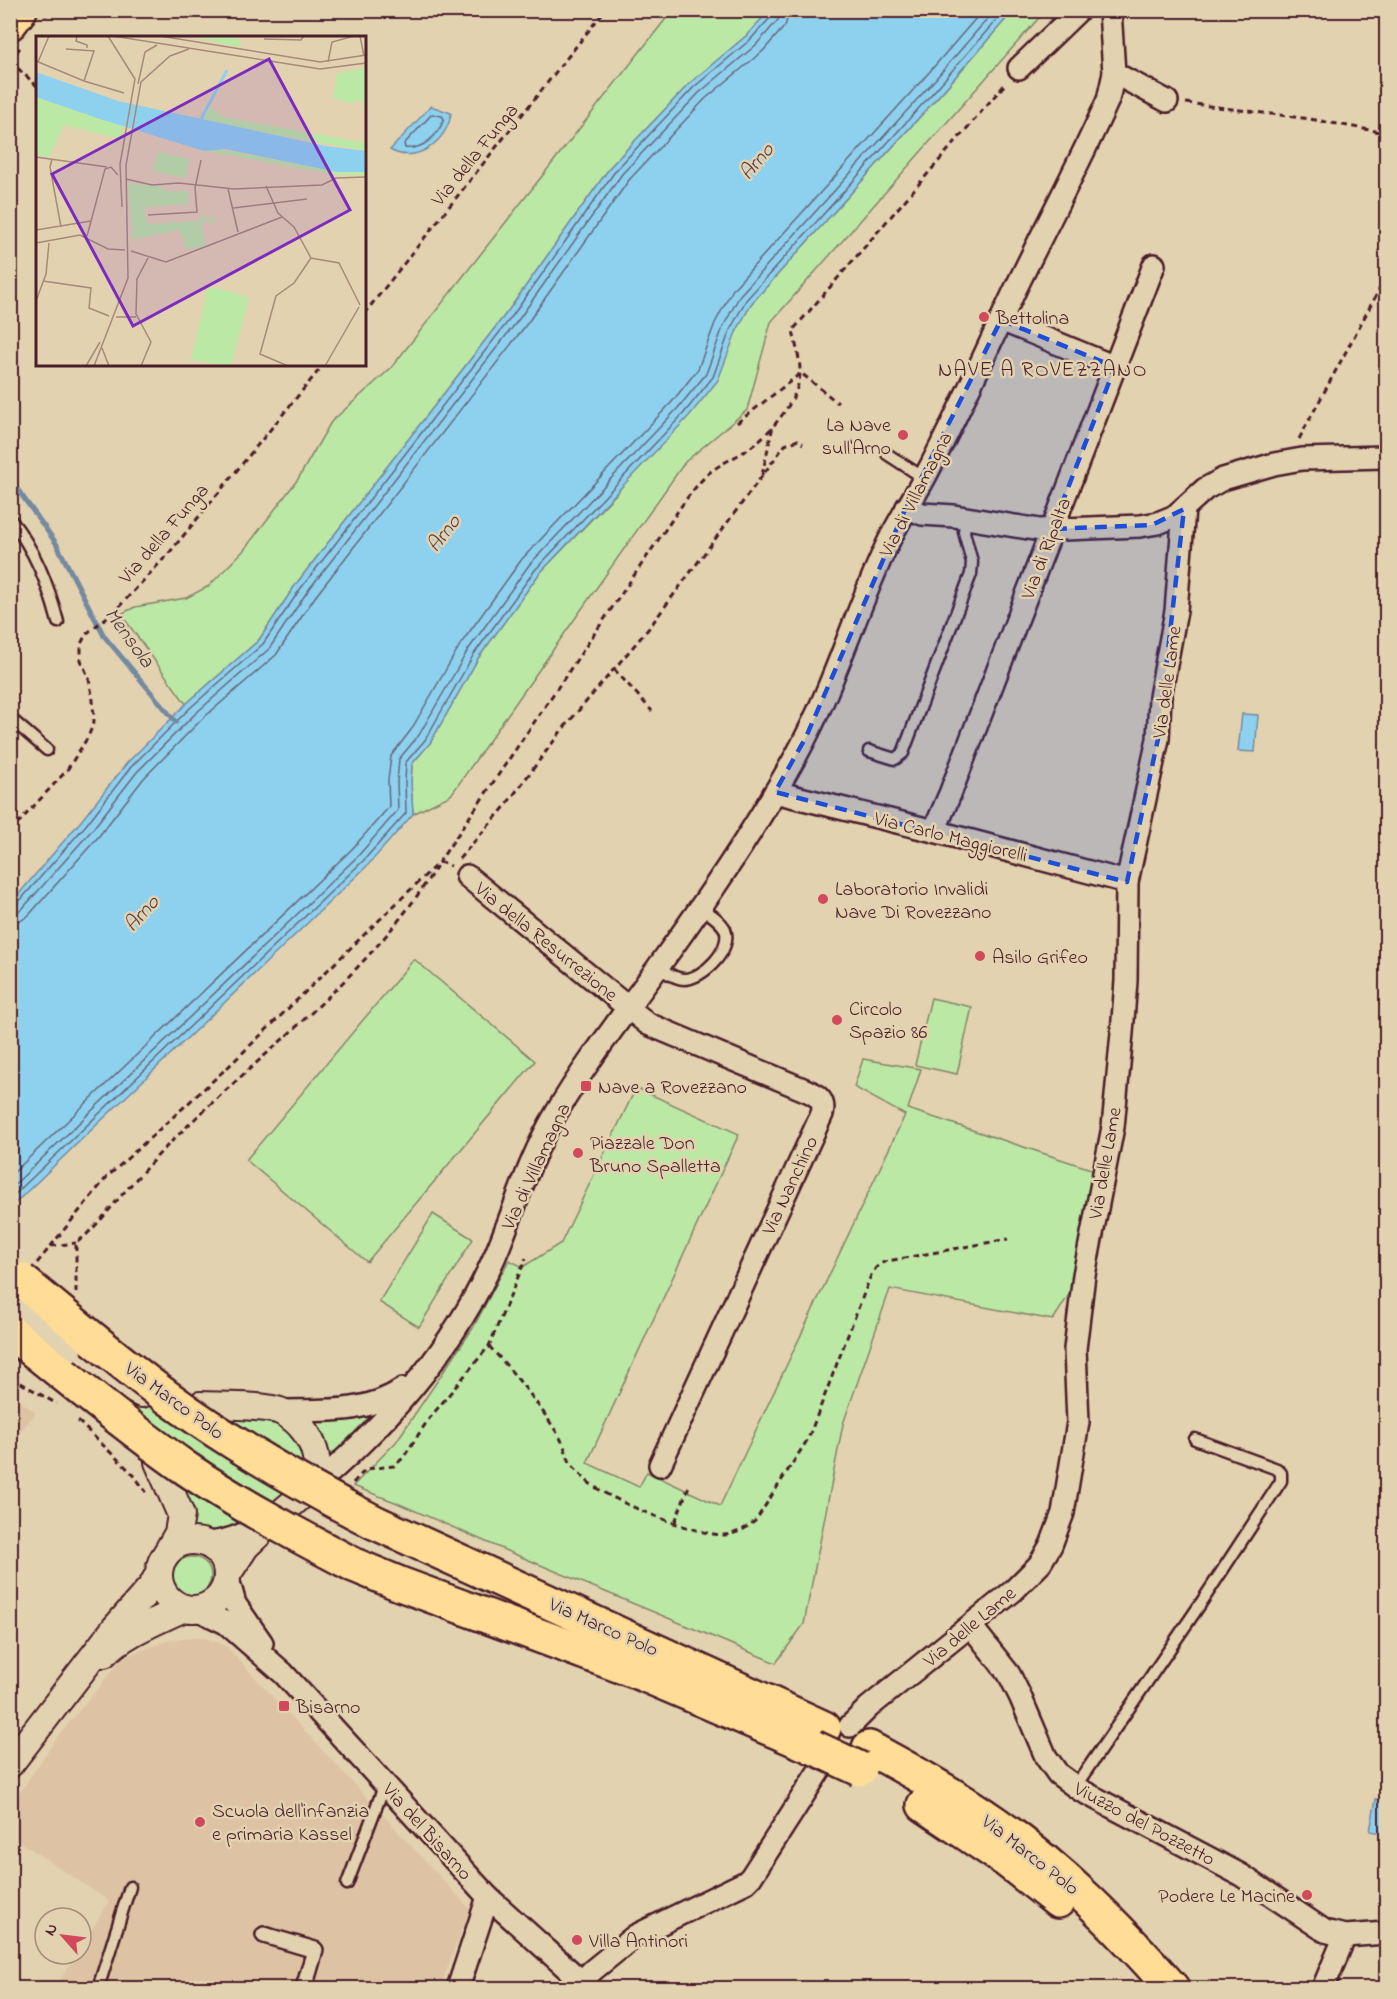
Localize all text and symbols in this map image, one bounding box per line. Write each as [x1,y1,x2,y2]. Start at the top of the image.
inset map [36,36,366,366]
street label: Via della Funga [425,98,527,215]
water label: Arno [733,136,783,188]
place label: Bettolina [995,305,1069,334]
marker: Bettolina [977,310,991,324]
district label: NAVE A ROVEZZANO [938,356,1148,386]
place label: La Nave sull'Arno [822,412,891,464]
street label: Via di Villamagna [873,427,962,564]
marker: La Nave sull'Arno [896,428,910,442]
street label: Via della Funga [112,478,218,593]
street label: Via di Ripalta [1014,494,1080,605]
water label: Arno [420,508,470,560]
water label: Mensola [96,602,161,675]
street label: Via delle Lame [1146,624,1191,741]
street label: Via Carlo Maggiorelli [870,805,1030,872]
street label: Via della Resurrezione [467,875,623,1010]
place label: Laboratorio Invalidi Nave Di Rovezzano [835,876,991,928]
water label: Arno [118,888,168,940]
marker: Laboratorio Invalidi Nave Di Rovezzano [816,892,830,906]
place label: Asilo Grifeo [992,944,1088,973]
marker: Asilo Grifeo [973,949,987,963]
place label: Circolo Spazio 86 [849,996,927,1048]
marker: Circolo Spazio 86 [830,1013,844,1027]
place label: Nave a Rovezzano [598,1074,747,1103]
marker: Nave a Rovezzano [579,1079,593,1093]
street label: Via di Villamagna [495,1099,580,1237]
street label: Via delle Lame [1082,1105,1131,1223]
place label: Piazzale Don Bruno Spalletta [589,1130,721,1182]
street label: Via Nanchino [755,1132,827,1241]
marker: Piazzale Don Bruno Spalletta [571,1146,585,1160]
street label: Via Marco Polo [117,1355,229,1448]
street label: Via delle Lame [917,1580,1023,1676]
street label: Via Marco Polo [543,1591,662,1665]
place label: Bisarno [295,1694,361,1723]
marker: Bisarno [277,1699,291,1713]
street label: Viuzzo del Pozzetto [1067,1775,1220,1875]
street label: Via del Bisarno [374,1777,478,1888]
place label: Scuola dell'infanzia e primaria Kassel [212,1798,369,1850]
street label: Via Marco Polo [974,1808,1085,1903]
marker: Scuola dell'infanzia e primaria Kassel [193,1815,207,1829]
place label: Podere Le Macine [1158,1883,1295,1912]
marker: Podere Le Macine [1300,1888,1314,1902]
north arrow [33,1906,93,1966]
text: N [38,1919,65,1940]
place label: Villa Antinori [588,1928,688,1957]
marker: Villa Antinori [570,1933,584,1947]

